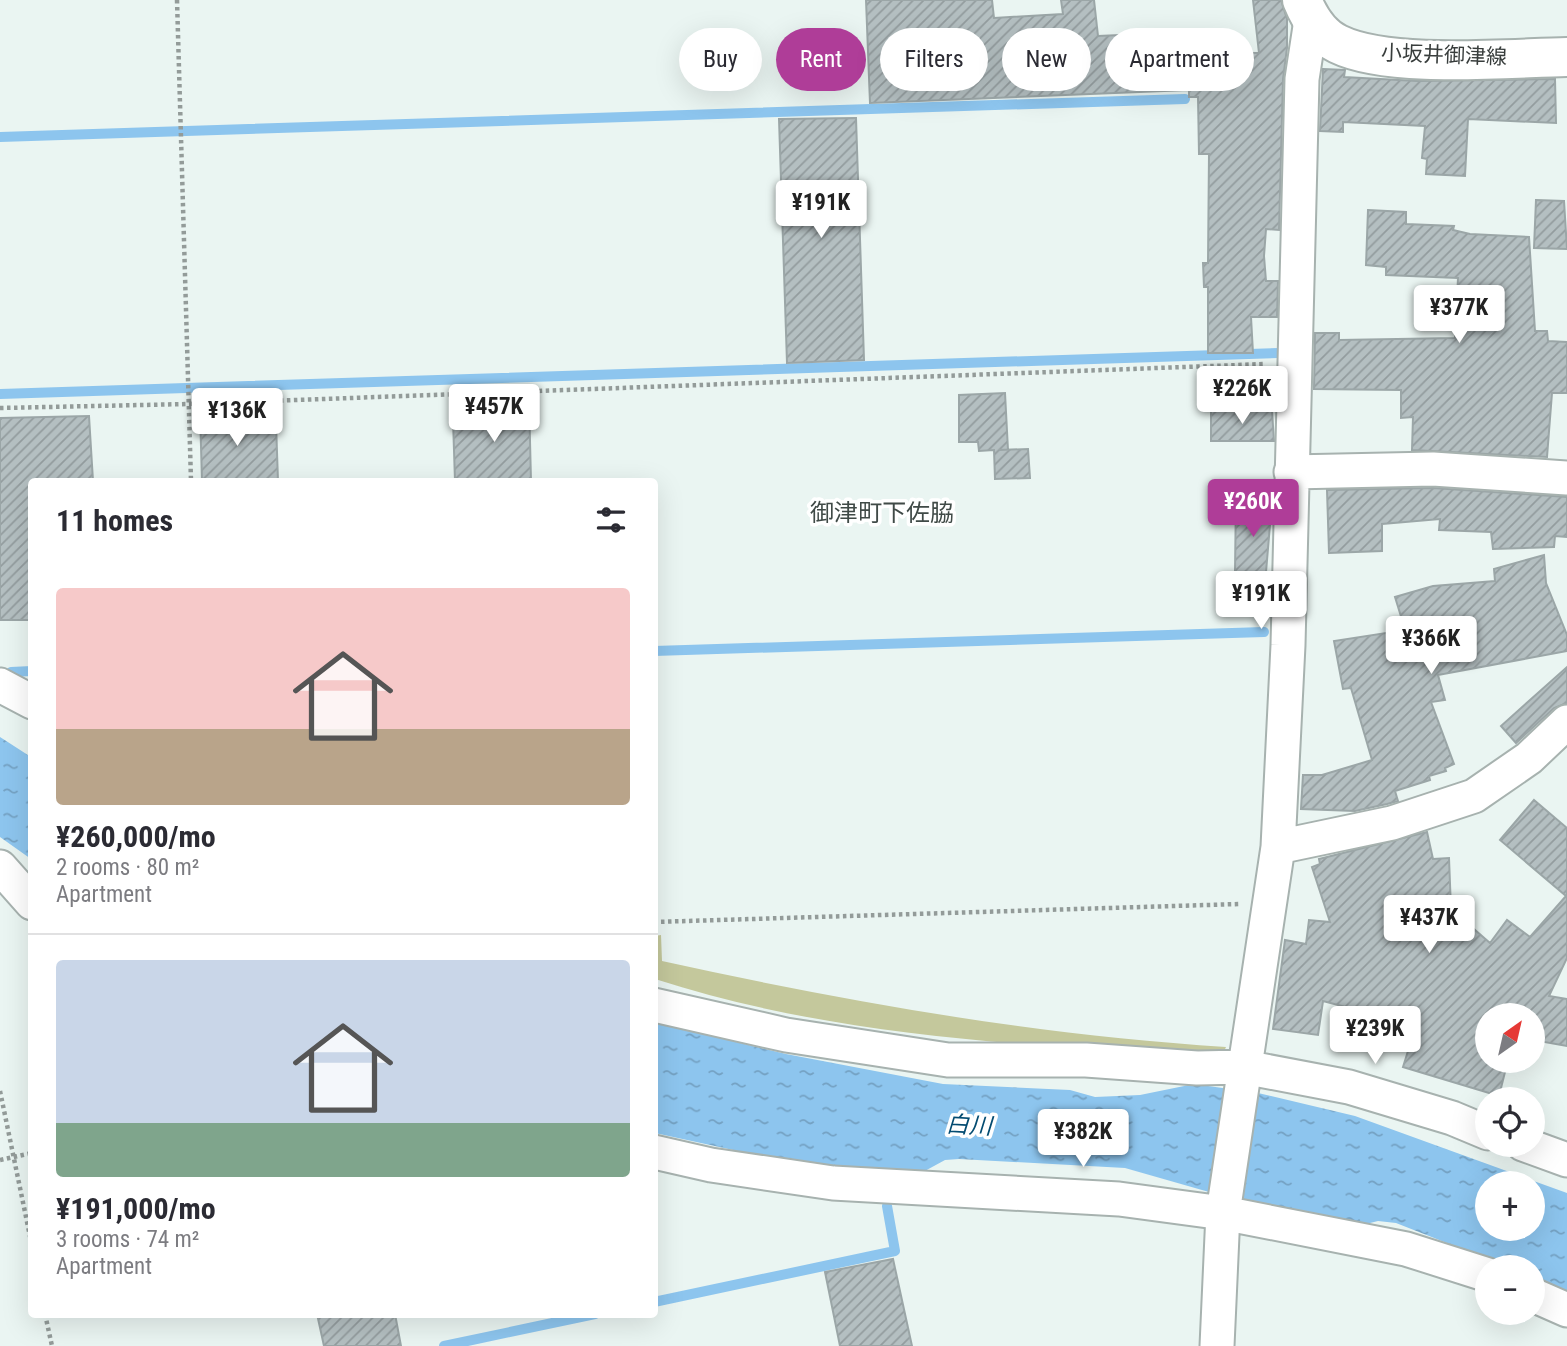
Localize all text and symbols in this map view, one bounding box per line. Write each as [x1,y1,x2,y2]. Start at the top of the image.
chip: Buy [679,28,762,91]
chip: Rent [776,28,866,91]
chip: Filters [880,28,988,91]
chip: New [1002,28,1091,91]
chip: Apartment [1105,28,1254,91]
street label: 小坂井御津線 [1381,41,1507,69]
pin: ¥191K [772,180,870,240]
text: ¥191K [792,189,850,216]
pin: ¥377K [1410,286,1508,345]
text: ¥377K [1430,294,1488,321]
pin: ¥226K [1193,366,1291,426]
text: ¥226K [1213,375,1271,402]
pin: ¥457K [445,384,543,444]
pin: ¥136K [188,388,286,448]
text: ¥457K [465,393,523,420]
text: ¥136K [208,397,266,424]
pin: ¥260K [1204,480,1302,539]
text: ¥260K [1224,488,1282,515]
district label: 御津町下佐脇 [810,499,954,527]
icon: filters [592,501,630,539]
text: 11 homes [56,503,173,538]
pin: ¥191K [1212,572,1310,631]
text: ¥191K [1232,580,1290,607]
pin: ¥366K [1382,616,1480,676]
text: ¥366K [1402,625,1460,652]
icon: home [280,633,406,759]
text: ¥260,000/mo [56,819,216,854]
text: 2 rooms · 80 m² [56,854,199,881]
text: Apartment [56,881,152,908]
pin: ¥437K [1380,895,1478,955]
text: ¥437K [1400,904,1458,931]
north arrow [1475,1003,1545,1073]
map controls [1475,1003,1545,1325]
icon: home [280,1005,406,1131]
pin: ¥239K [1326,1006,1424,1066]
text: ¥239K [1346,1015,1404,1042]
button: locate [1475,1087,1545,1157]
pin: ¥382K [1034,1110,1132,1169]
water label: 白川 [945,1111,996,1140]
text: ¥382K [1054,1118,1112,1145]
button: + [1475,1171,1545,1241]
text: ¥191,000/mo [56,1191,216,1226]
text: 3 rooms · 74 m² [56,1226,199,1253]
text: Apartment [56,1253,152,1280]
button: − [1475,1255,1545,1325]

